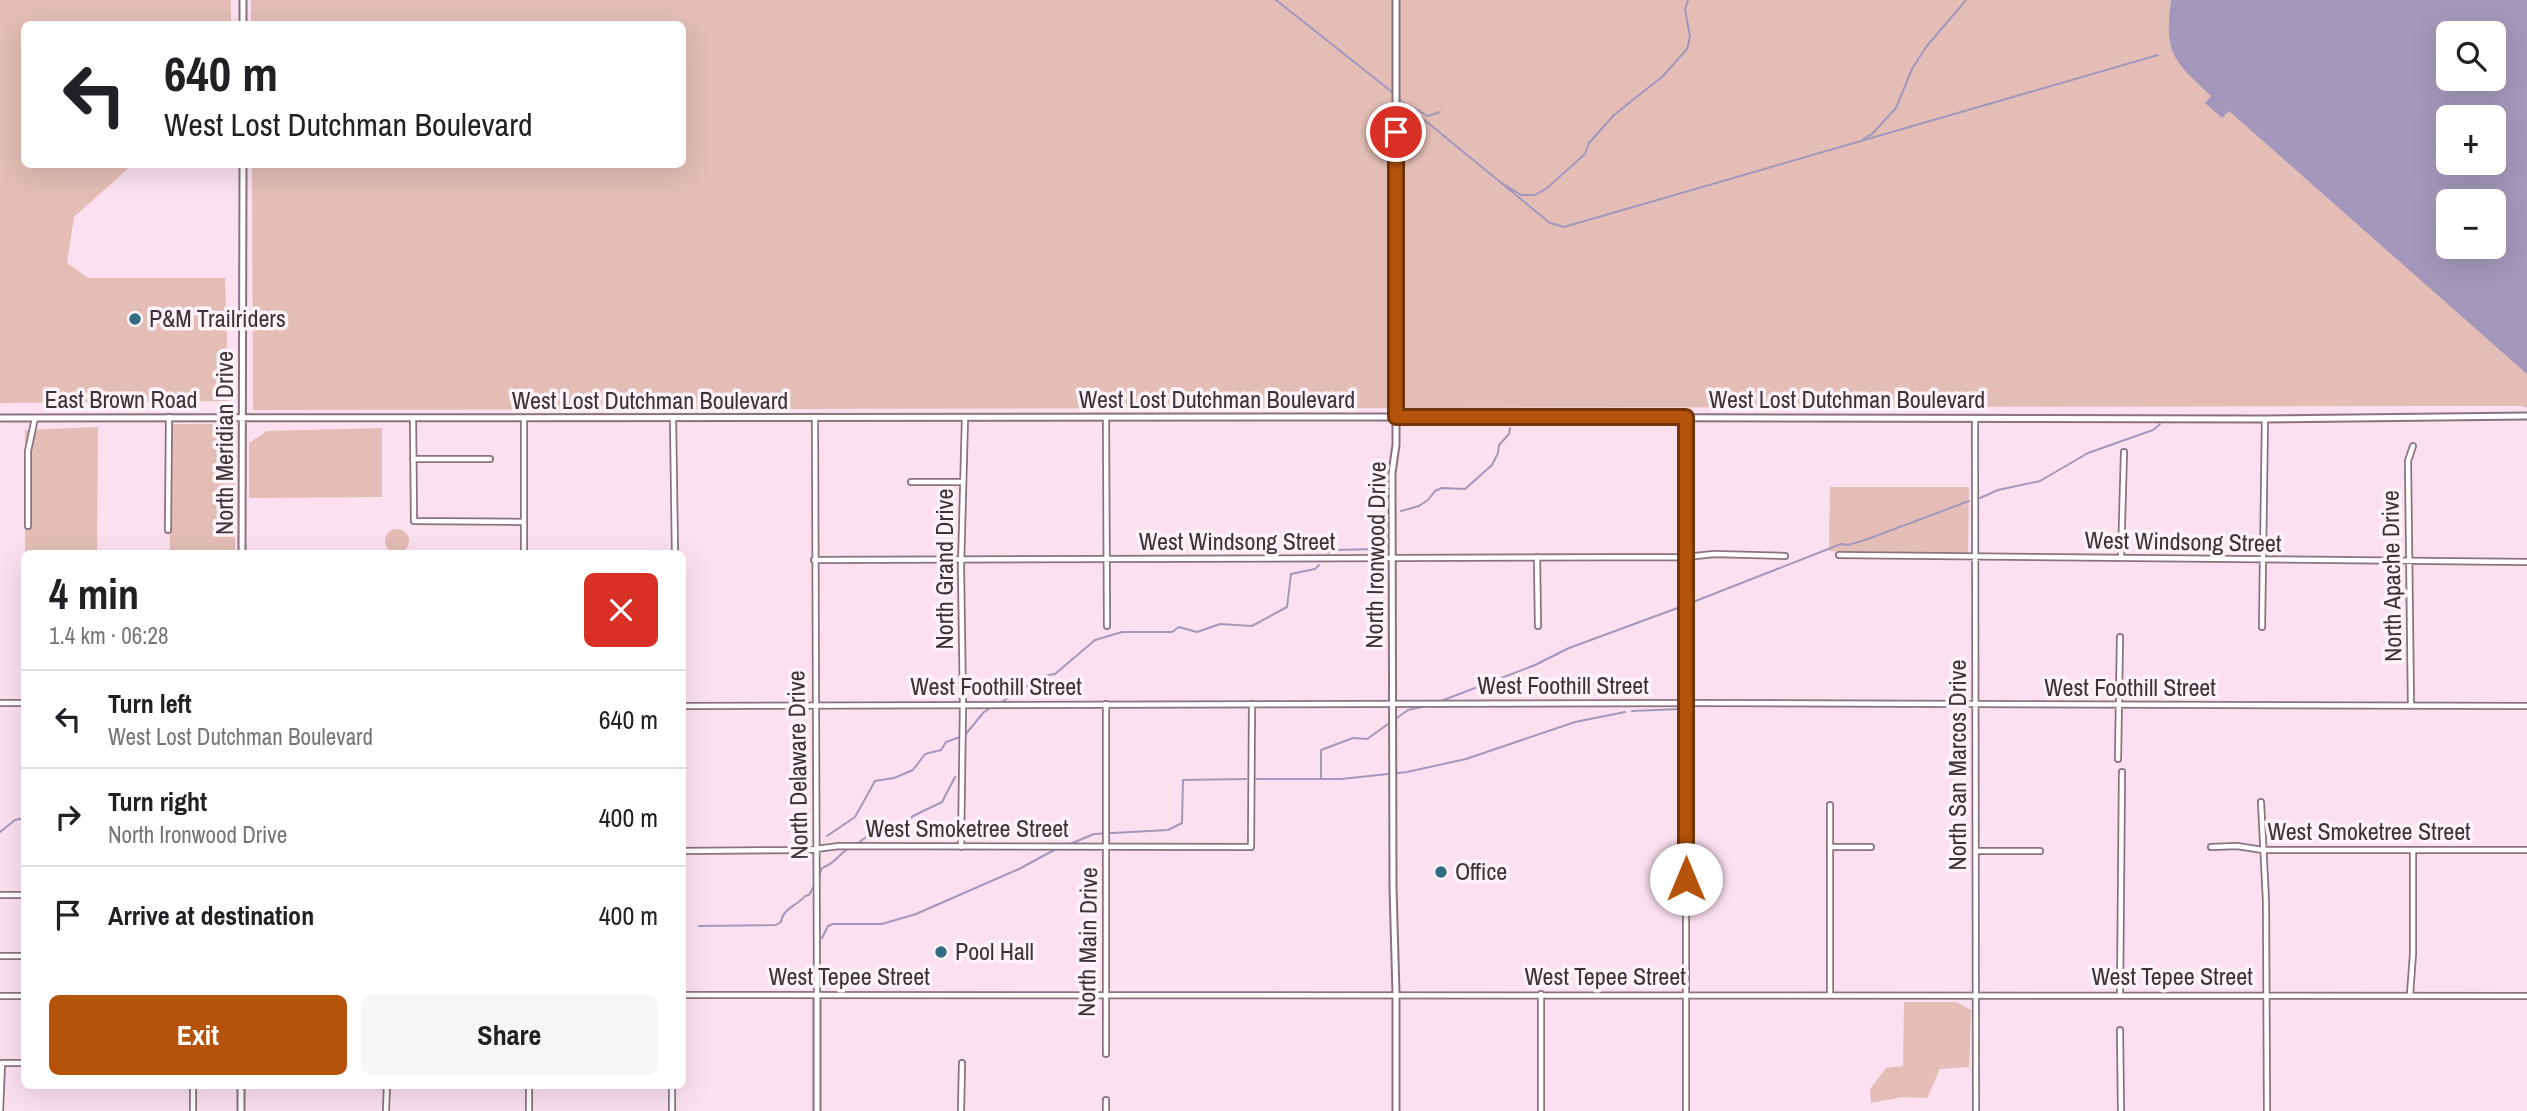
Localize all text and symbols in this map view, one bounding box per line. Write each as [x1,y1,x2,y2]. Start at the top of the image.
map controls [2436,21,2506,259]
button: search [2436,21,2506,91]
text: 640 m [164,40,278,106]
icon: left [49,49,140,140]
pin [1366,102,1426,162]
text: West Lost Dutchman Boulevard [164,103,533,146]
button: + [2436,105,2506,175]
icon: arrive [1377,113,1415,151]
button: − [2436,189,2506,259]
place label: P&M Trailriders [149,302,286,334]
marker: P&M Trailriders [127,311,143,327]
street label: North Meridian Drive [208,351,240,535]
street label: East Brown Road [44,383,198,415]
street label: West Lost Dutchman Boulevard [1079,383,1355,415]
street label: West Lost Dutchman Boulevard [1709,383,1985,415]
street label: West Lost Dutchman Boulevard [512,384,788,416]
street label: North Ironwood Drive [1357,461,1393,649]
street label: North Grand Drive [928,489,960,649]
street label: North Apache Drive [2374,490,2408,662]
street label: West Windsong Street [2084,523,2282,559]
street label: West Windsong Street [1139,525,1336,557]
text: 4 min [49,566,139,622]
button: close [584,573,658,647]
text: 1.4 km · 06:28 [49,620,169,651]
street label: North San Marcos Drive [1941,659,1973,871]
street label: West Foothill Street [1477,669,1649,701]
street label: North Delaware Drive [779,670,815,860]
street label: West Foothill Street [910,670,1082,702]
street label: West Foothill Street [2044,671,2216,703]
text: Turn left [108,686,192,721]
icon: left [49,700,87,738]
text: 640 m [599,702,658,737]
text: West Lost Dutchman Boulevard [108,721,373,752]
text: Turn right [108,784,207,819]
icon: right [49,798,87,836]
text: 400 m [599,800,658,835]
street label: West Smoketree Street [865,812,1069,844]
street label: West Smoketree Street [2267,815,2471,847]
text: North Ironwood Drive [108,819,287,850]
position arrow [1649,842,1723,916]
place label: Office [1455,855,1507,887]
marker: Office [1433,864,1449,880]
street label: North Main Drive [1070,867,1104,1017]
icon: arrive [49,896,87,934]
text: Arrive at destination [108,898,314,933]
text: 400 m [599,898,658,933]
place label: Pool Hall [955,935,1034,967]
marker: Pool Hall [933,944,949,960]
street label: West Tepee Street [768,960,930,992]
street label: West Tepee Street [1524,960,1686,992]
street label: West Tepee Street [2091,960,2253,992]
button: Exit [49,995,347,1075]
button: Share [361,995,658,1075]

